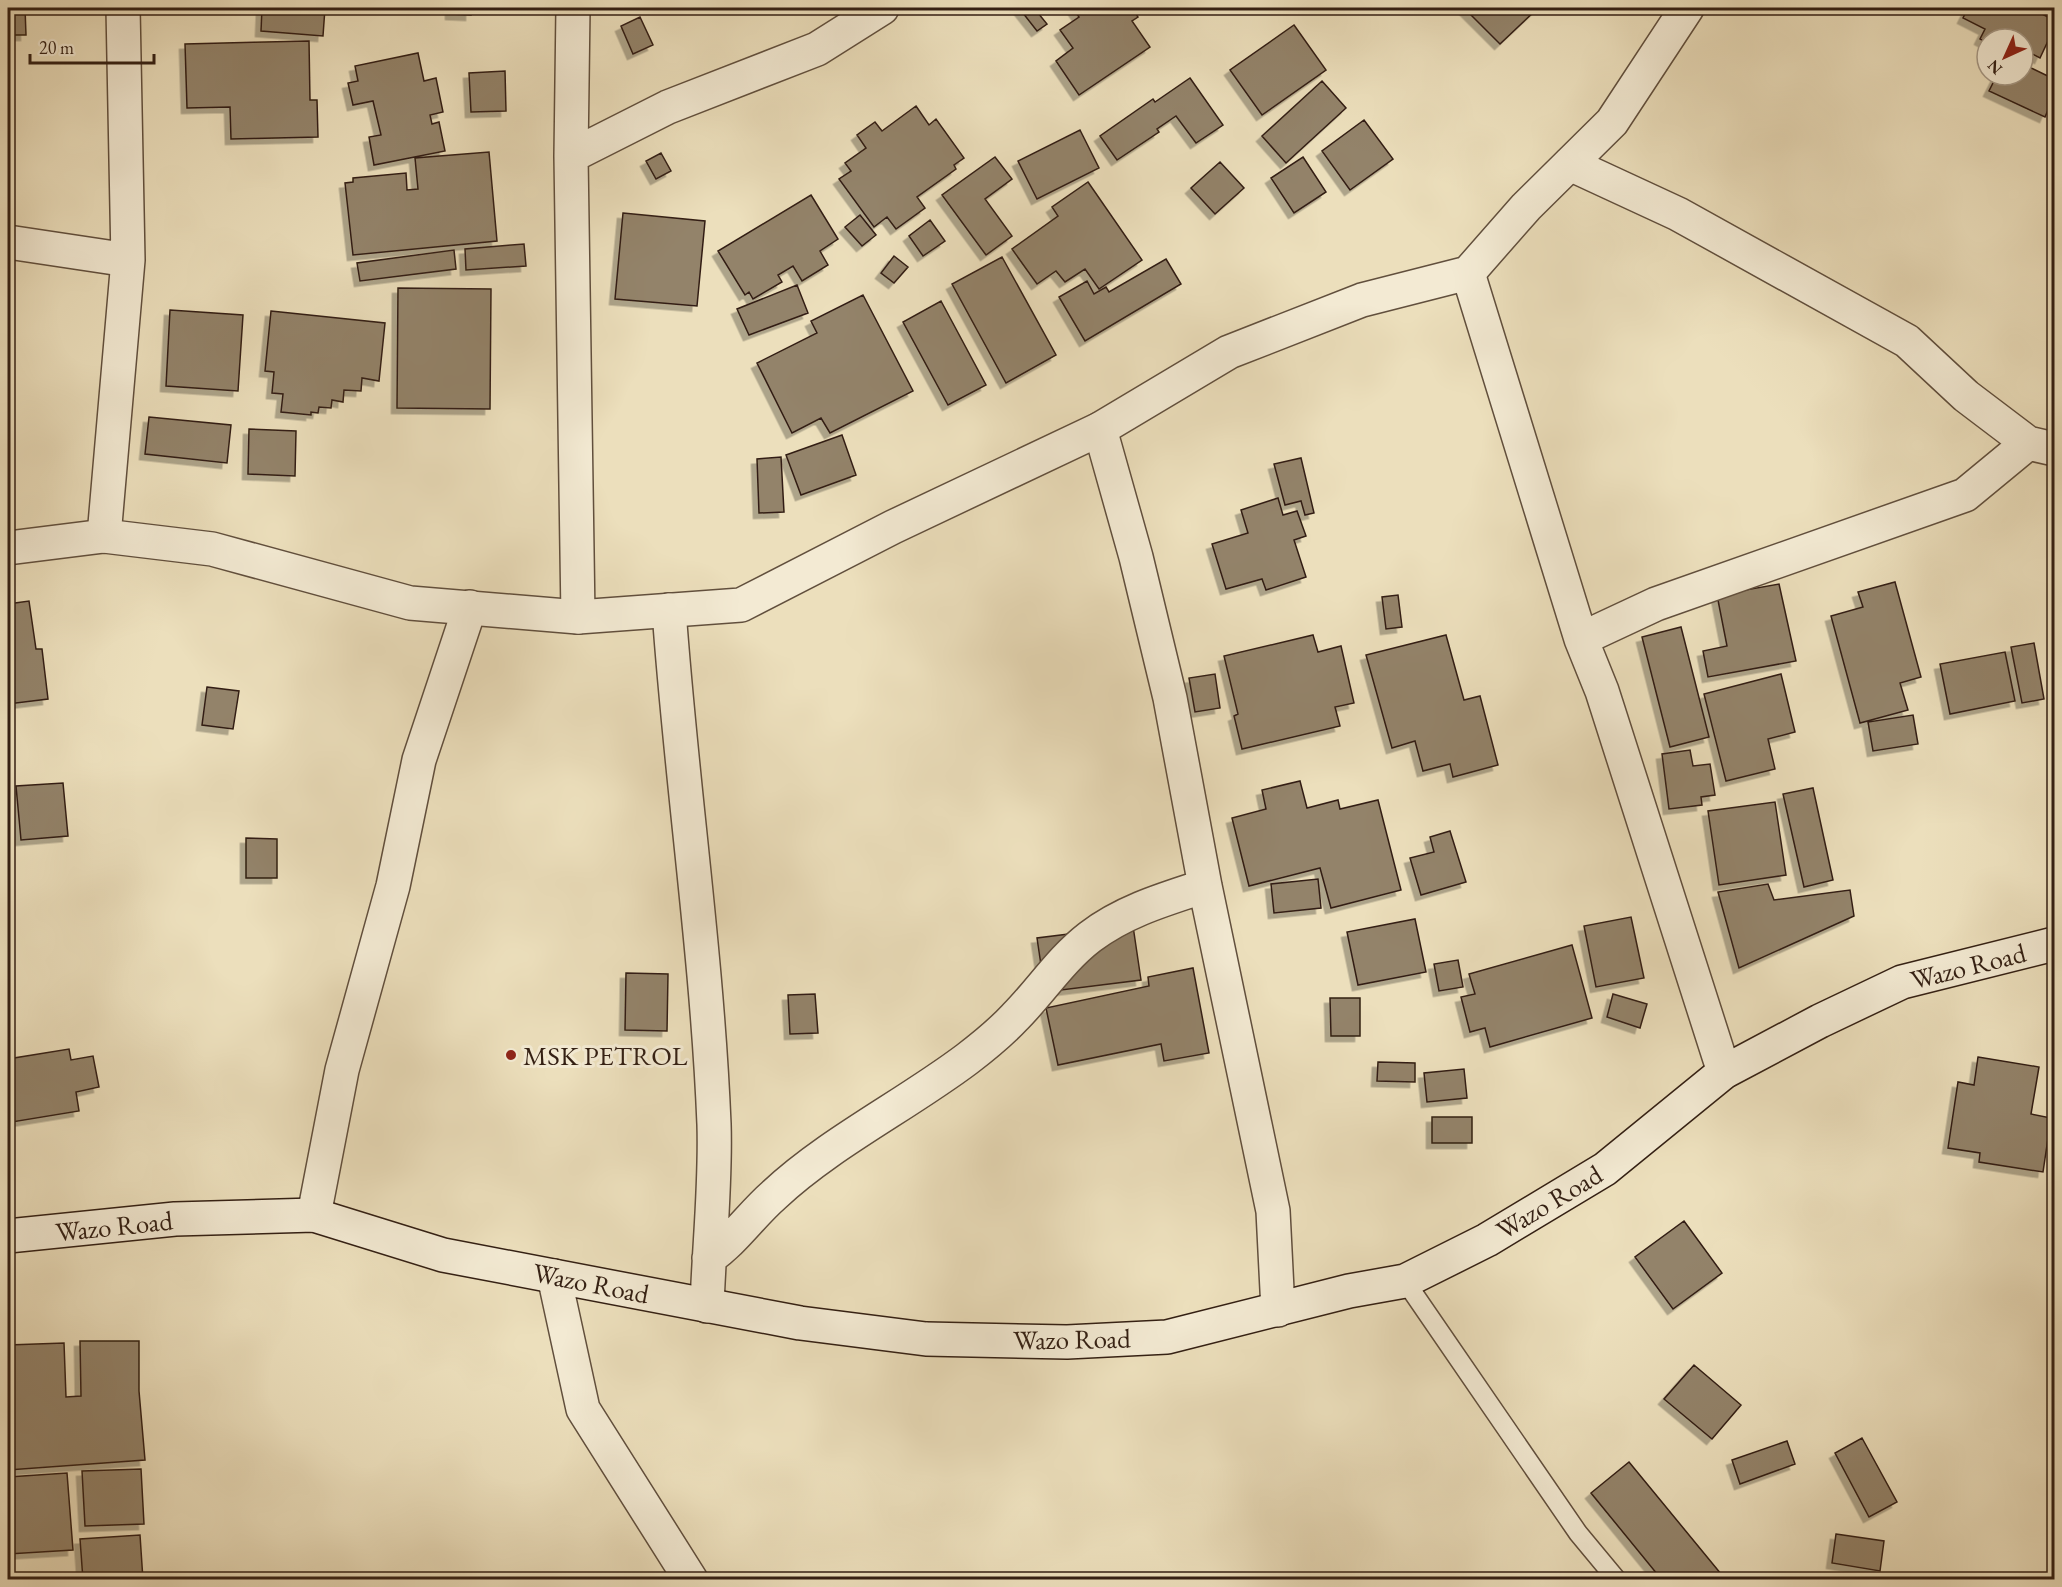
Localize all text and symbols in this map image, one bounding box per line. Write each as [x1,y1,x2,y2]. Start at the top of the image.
scale bar [30,27,154,65]
north arrow [1975,27,2035,87]
text: 20 m [39,36,74,59]
text: N [1983,55,2007,79]
street label: Wazo Road [1907,935,2030,997]
place label: MSK PETROL [523,1038,688,1073]
marker: MSK PETROL [504,1048,518,1062]
street label: Wazo Road [1490,1157,1609,1247]
street label: Wazo Road [54,1202,175,1250]
street label: Wazo Road [530,1255,652,1311]
street label: Wazo Road [1013,1320,1131,1358]

